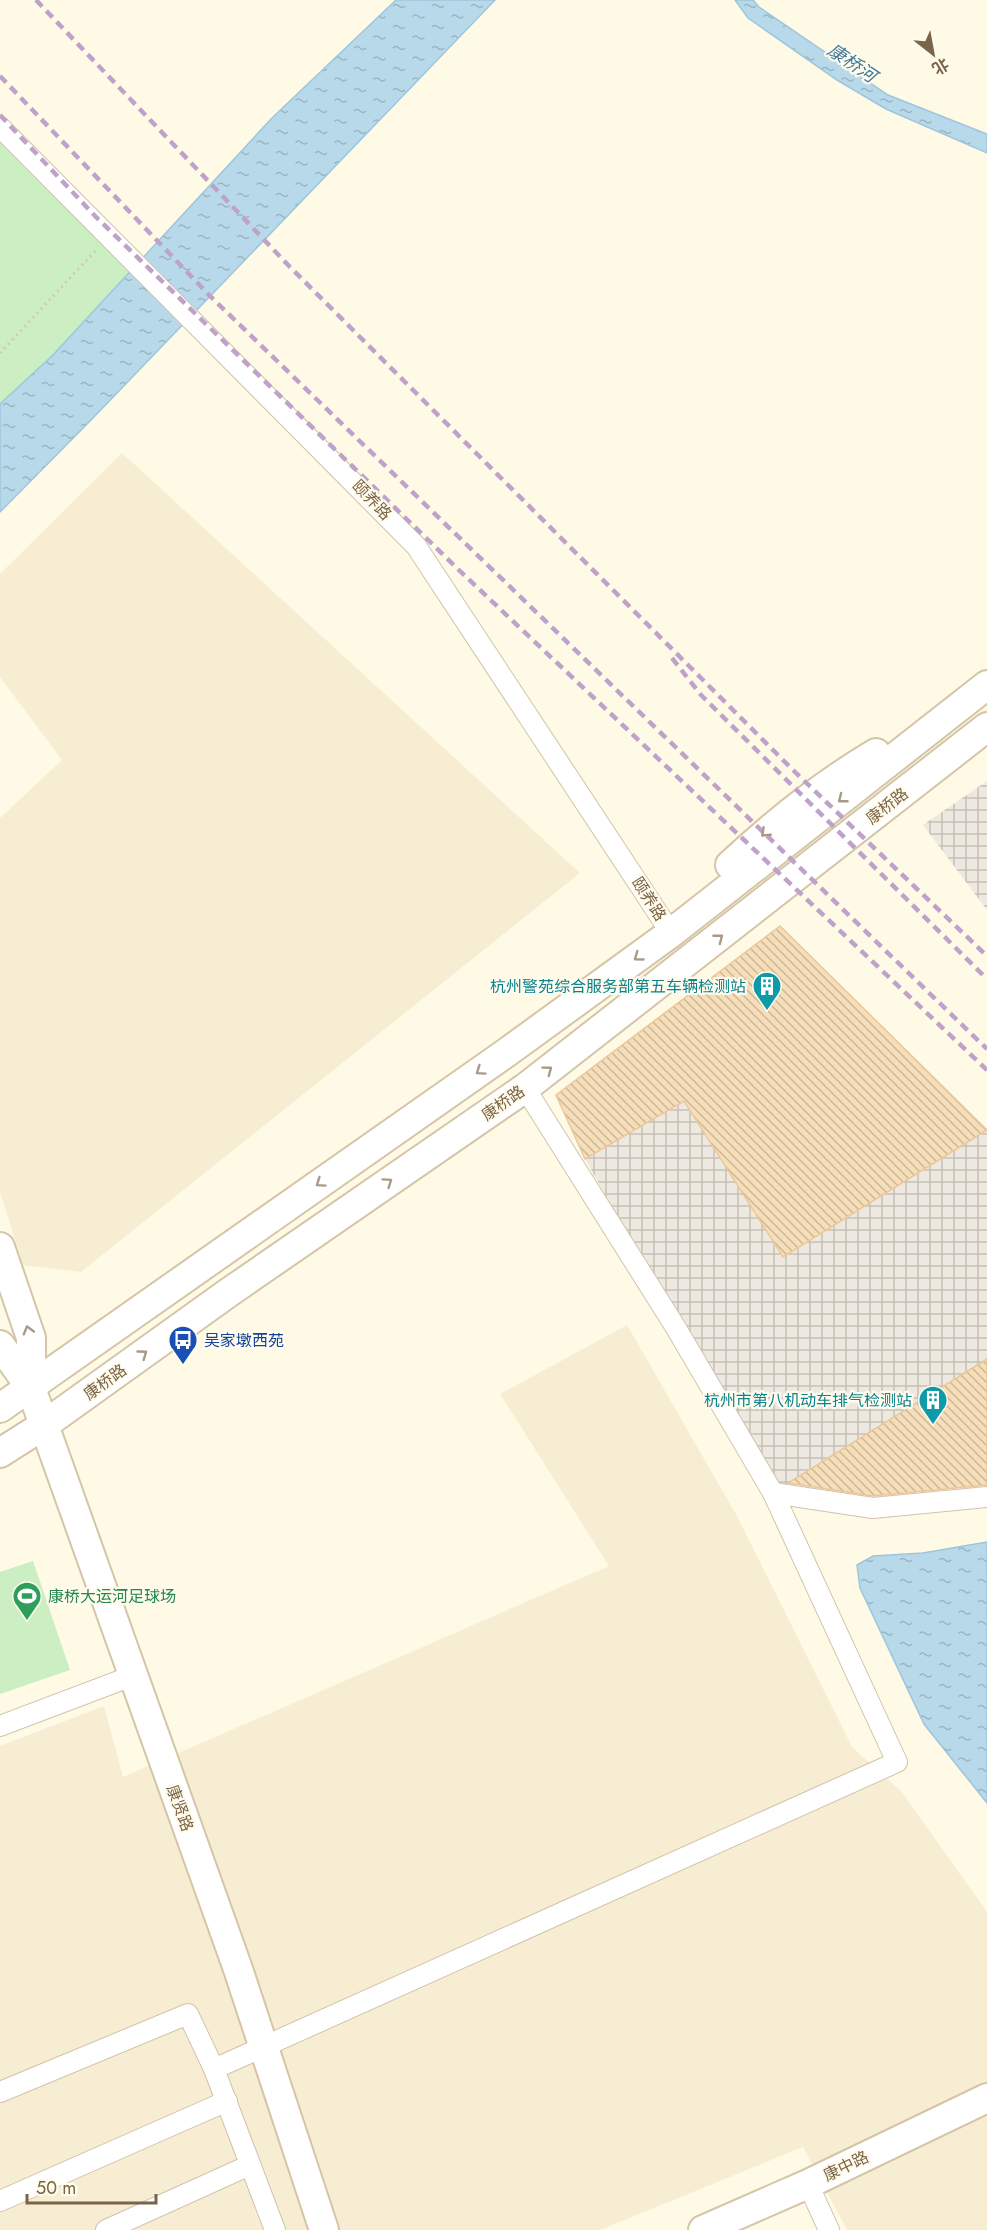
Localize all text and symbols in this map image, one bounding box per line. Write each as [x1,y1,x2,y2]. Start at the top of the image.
north arrow [903,24,963,84]
water label: 康桥河 [822,37,884,91]
text: 北 [928,52,953,80]
street label: 颐养路 [347,475,397,525]
street label: 康桥路 [861,782,913,830]
one-way arrow [838,791,849,802]
one-way arrow [761,826,772,837]
street label: 颐养路 [626,873,672,925]
one-way arrow [712,934,723,945]
one-way arrow [634,950,645,961]
building icon: 杭州警苑综合服务部第五车辆检测站 [751,970,783,1012]
place label: 杭州警苑综合服务部第五车辆检测站 [490,975,746,998]
one-way arrow [475,1064,486,1075]
one-way arrow [541,1066,552,1077]
street label: 康桥路 [477,1080,529,1126]
one-way arrow [316,1176,327,1187]
one-way arrow [382,1178,393,1189]
bus stop icon: 吴家墩西苑 [167,1324,199,1366]
one-way arrow [23,1325,35,1336]
place label: 吴家墩西苑 [204,1329,284,1352]
one-way arrow [136,1350,147,1361]
street label: 康桥路 [79,1359,131,1405]
building icon: 杭州市第八机动车排气检测站 [917,1384,949,1426]
place label: 杭州市第八机动车排气检测站 [704,1389,912,1412]
sports icon: 康桥大运河足球场 [11,1580,43,1622]
place label: 康桥大运河足球场 [48,1585,176,1608]
street label: 康贤路 [161,1782,199,1834]
street label: 康中路 [819,2145,873,2187]
scale bar [27,2167,156,2205]
text: 50 m [36,2175,76,2201]

